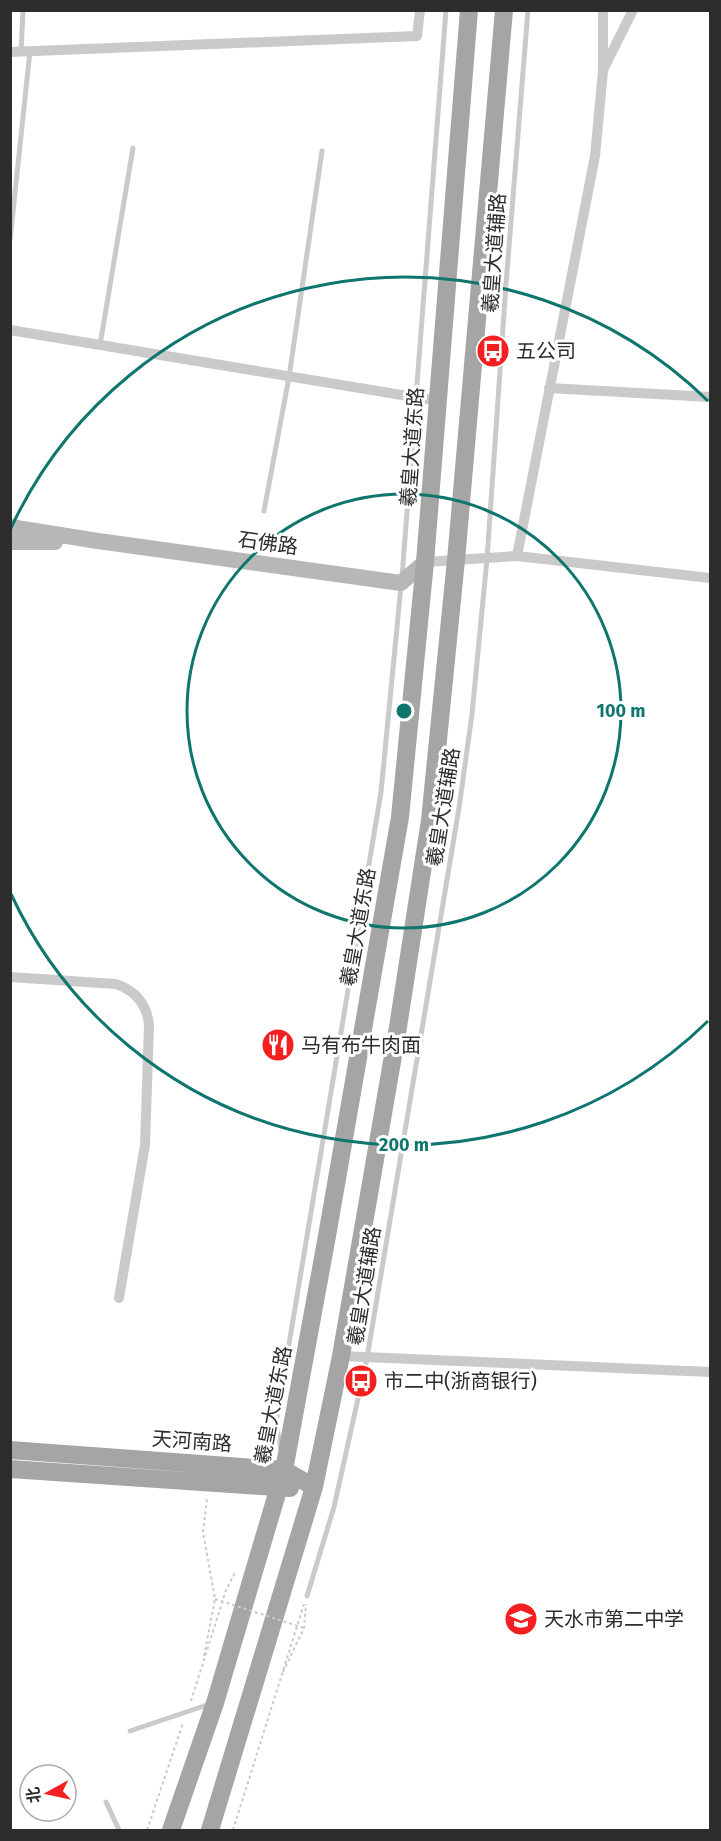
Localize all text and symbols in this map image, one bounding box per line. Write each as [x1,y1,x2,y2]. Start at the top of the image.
street label: 羲皇大道辅路 [478,192,510,314]
bus stop icon: 五公司 [475,333,511,369]
place label: 五公司 [516,339,576,363]
street label: 羲皇大道东路 [396,386,428,508]
street label: 石佛路 [237,527,299,559]
text: 100 m [597,700,645,722]
centre of rings [394,701,414,721]
street label: 羲皇大道辅路 [422,746,464,868]
street label: 羲皇大道东路 [336,866,380,988]
restaurant icon: 马有布牛肉面 [260,1027,296,1063]
place label: 马有布牛肉面 [301,1033,421,1057]
text: 200 m [379,1134,429,1156]
street label: 羲皇大道辅路 [343,1225,385,1347]
street label: 羲皇大道东路 [250,1344,296,1466]
bus stop icon: 市二中(浙商银行) [343,1363,379,1399]
place label: 市二中(浙商银行) [384,1369,537,1393]
street label: 天河南路 [151,1426,233,1456]
school or university icon: 天水市第二中学 [503,1601,539,1637]
place label: 天水市第二中学 [544,1607,684,1631]
north arrow [18,1763,78,1823]
text: 北 [23,1786,44,1804]

